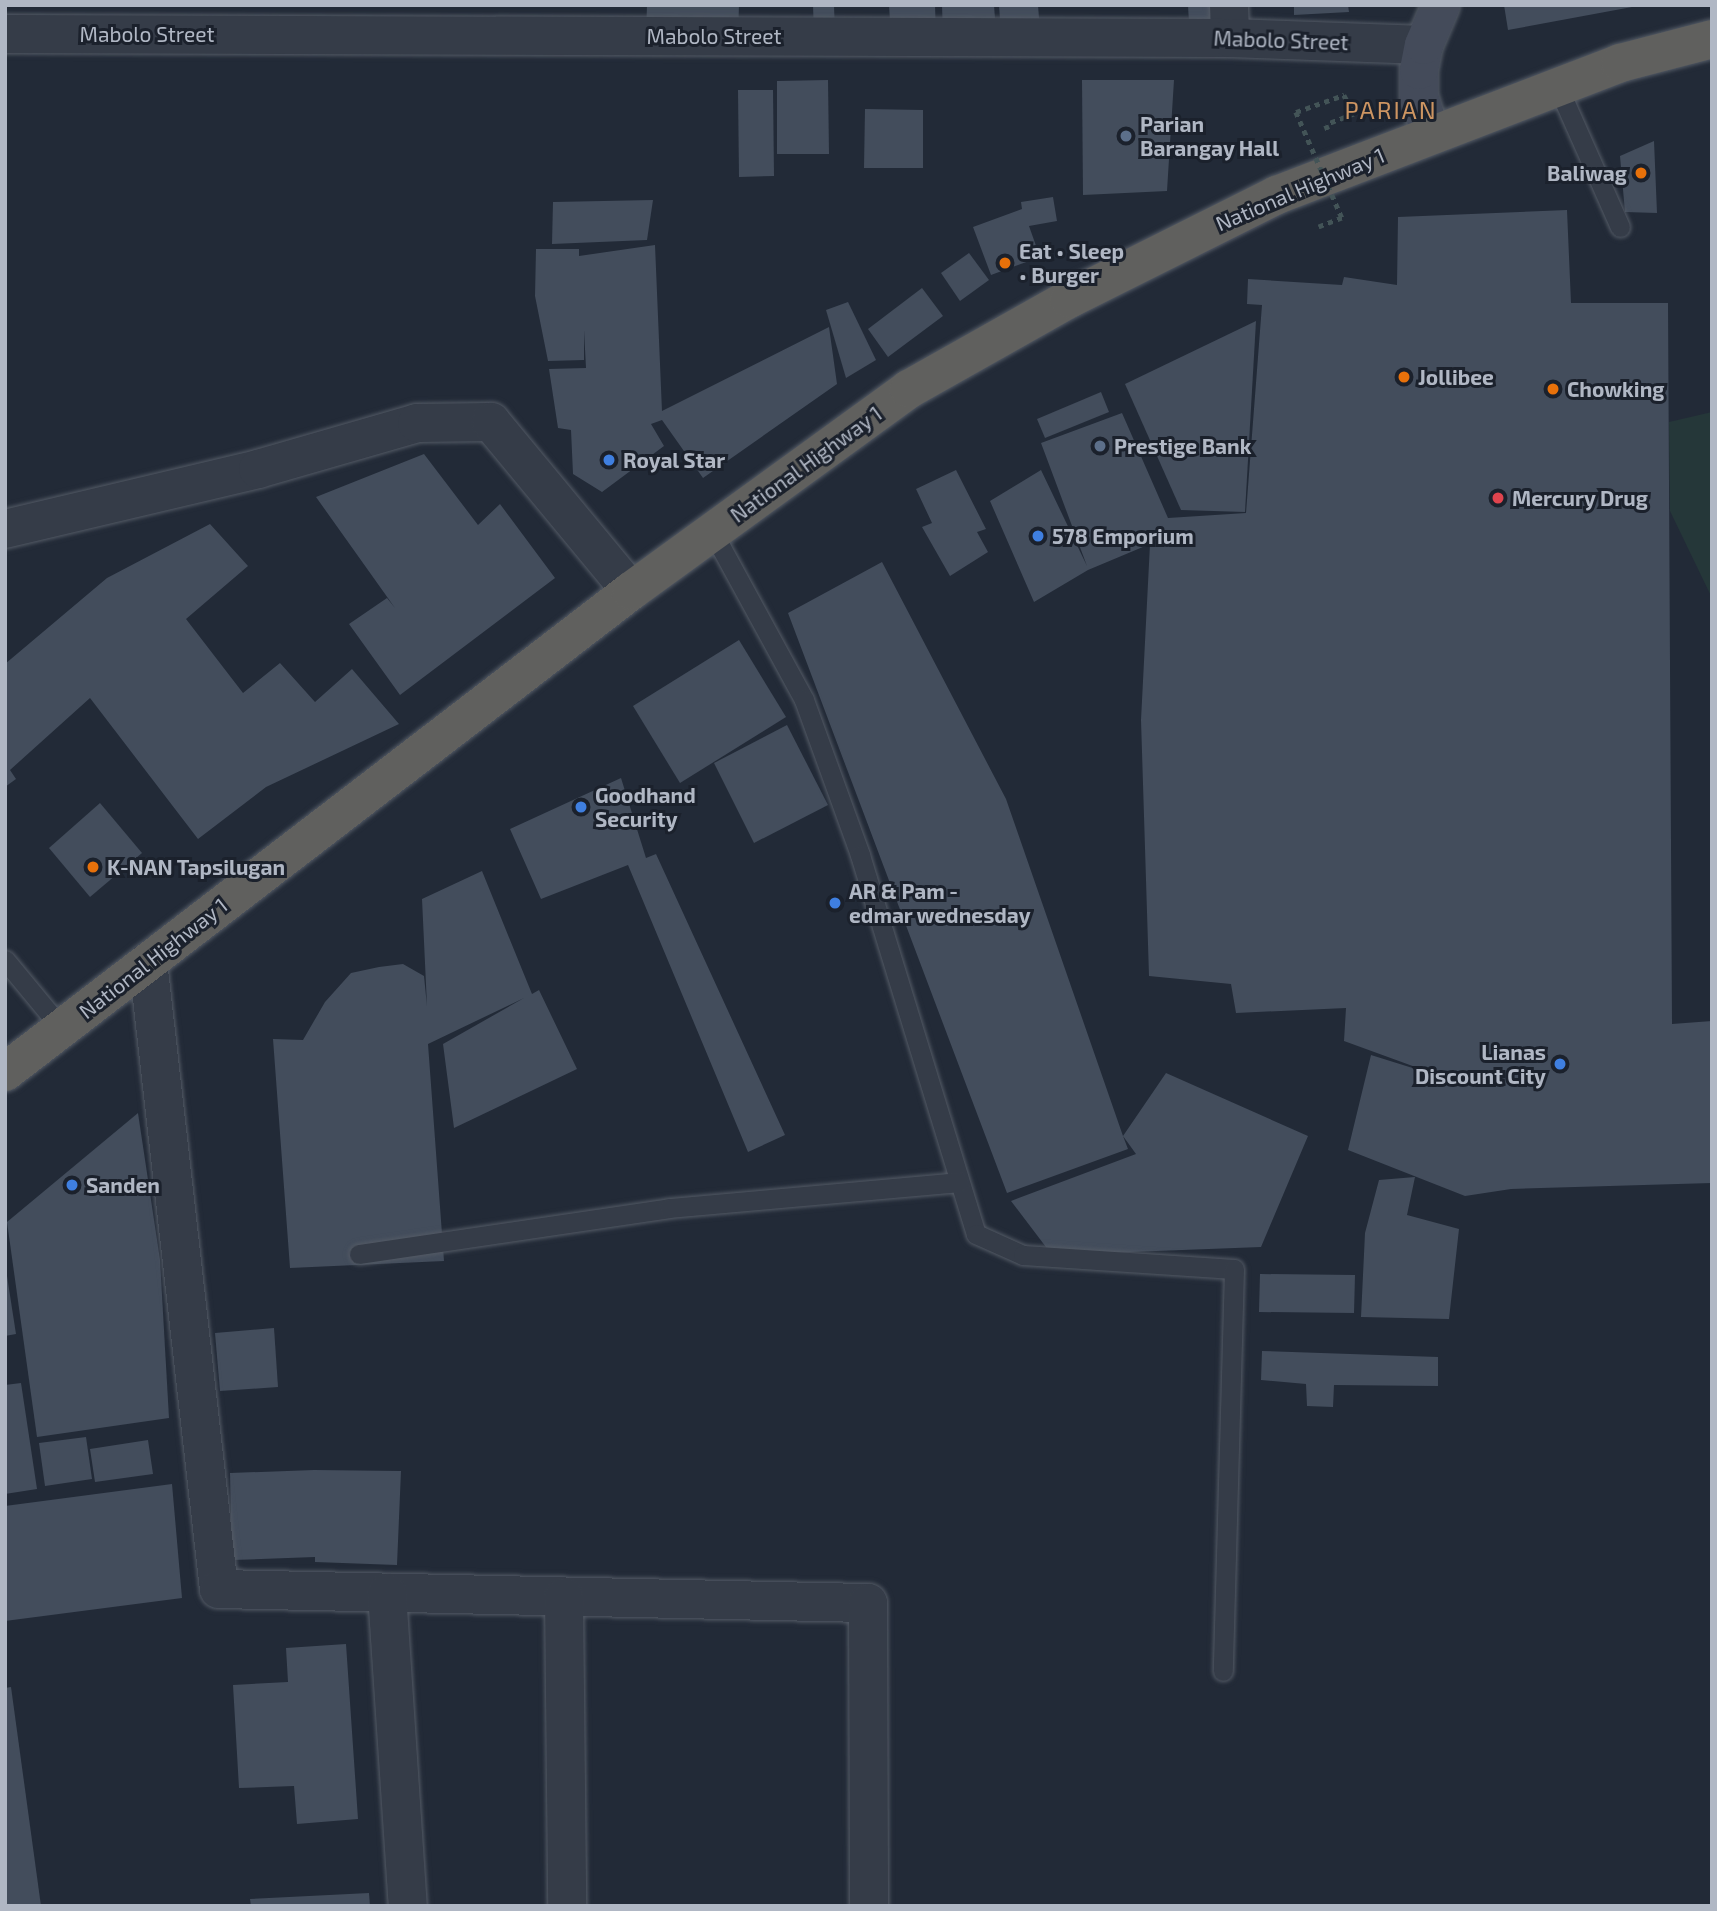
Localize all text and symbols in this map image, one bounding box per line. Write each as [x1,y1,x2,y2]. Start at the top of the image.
street label: Mabolo Street [79,21,215,47]
street label: Mabolo Street [646,23,782,49]
street label: Mabolo Street [1213,25,1349,55]
district label: PARIAN [1345,96,1437,124]
place label: Parian Barangay Hall [1140,111,1280,161]
marker: Parian Barangay Hall [1118,128,1134,144]
street label: National Highway 1 [1211,142,1389,236]
place label: Baliwag [1547,160,1627,186]
marker: Baliwag [1633,165,1649,181]
place label: Eat • Sleep • Burger [1019,238,1124,288]
marker: Eat • Sleep • Burger [997,255,1013,271]
place label: Jollibee [1418,364,1494,390]
marker: Jollibee [1396,369,1412,385]
place label: Chowking [1567,376,1664,402]
marker: Chowking [1545,381,1561,397]
street label: National Highway 1 [725,400,887,528]
place label: Prestige Bank [1114,433,1251,459]
marker: Prestige Bank [1092,438,1108,454]
place label: Royal Star [623,447,726,473]
marker: Royal Star [601,452,617,468]
place label: Mercury Drug [1512,485,1648,511]
marker: Mercury Drug [1490,490,1506,506]
place label: 578 Emporium [1052,523,1194,549]
marker: 578 Emporium [1030,528,1046,544]
place label: Goodhand Security [595,782,696,832]
marker: Goodhand Security [573,799,589,815]
place label: K-NAN Tapsilugan [107,854,286,880]
marker: K-NAN Tapsilugan [85,859,101,875]
place label: AR & Pam - edmar wednesday [849,878,1031,928]
street label: National Highway 1 [73,892,233,1024]
marker: AR & Pam - edmar wednesday [827,895,843,911]
place label: Lianas Discount City [1415,1039,1546,1089]
marker: Lianas Discount City [1552,1056,1568,1072]
place label: Sanden [86,1172,160,1198]
marker: Sanden [64,1177,80,1193]

